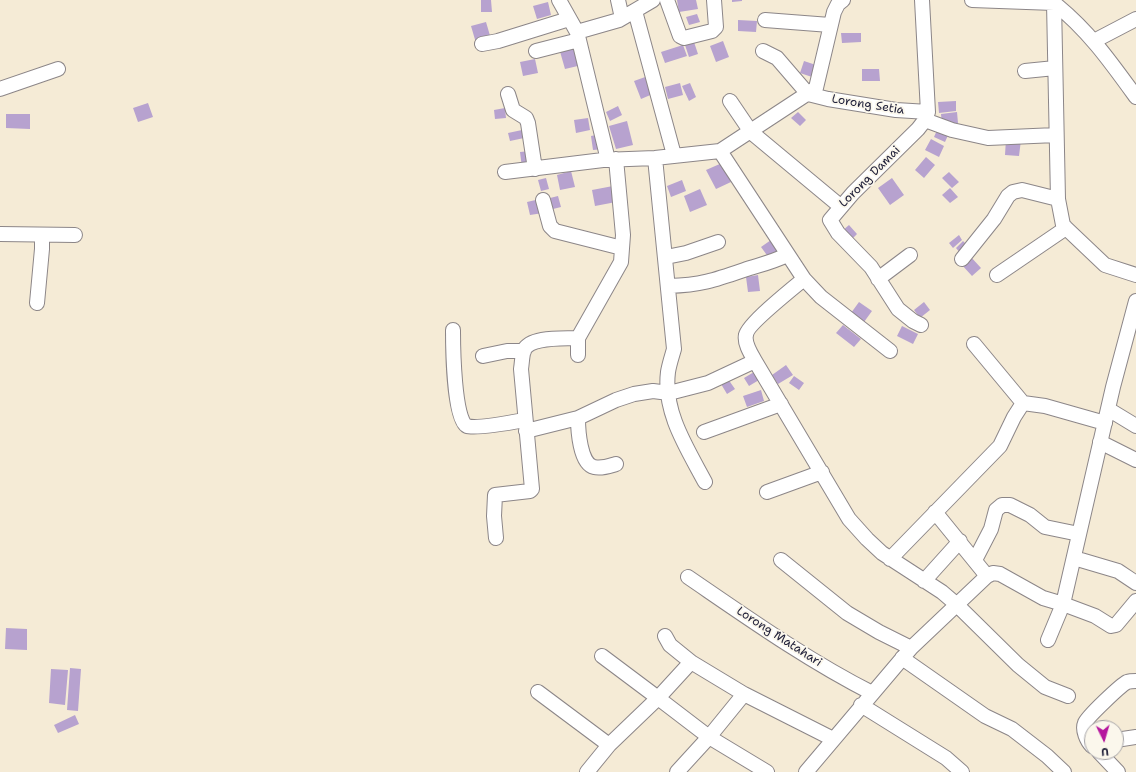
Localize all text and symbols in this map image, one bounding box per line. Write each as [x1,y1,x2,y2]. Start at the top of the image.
street label: Lorong Setia [831,92,905,118]
street label: Lorong Damai [836,143,904,211]
street label: Lorong Matahari [734,604,824,670]
north arrow [1084,720,1124,760]
text: U [1101,744,1109,759]

